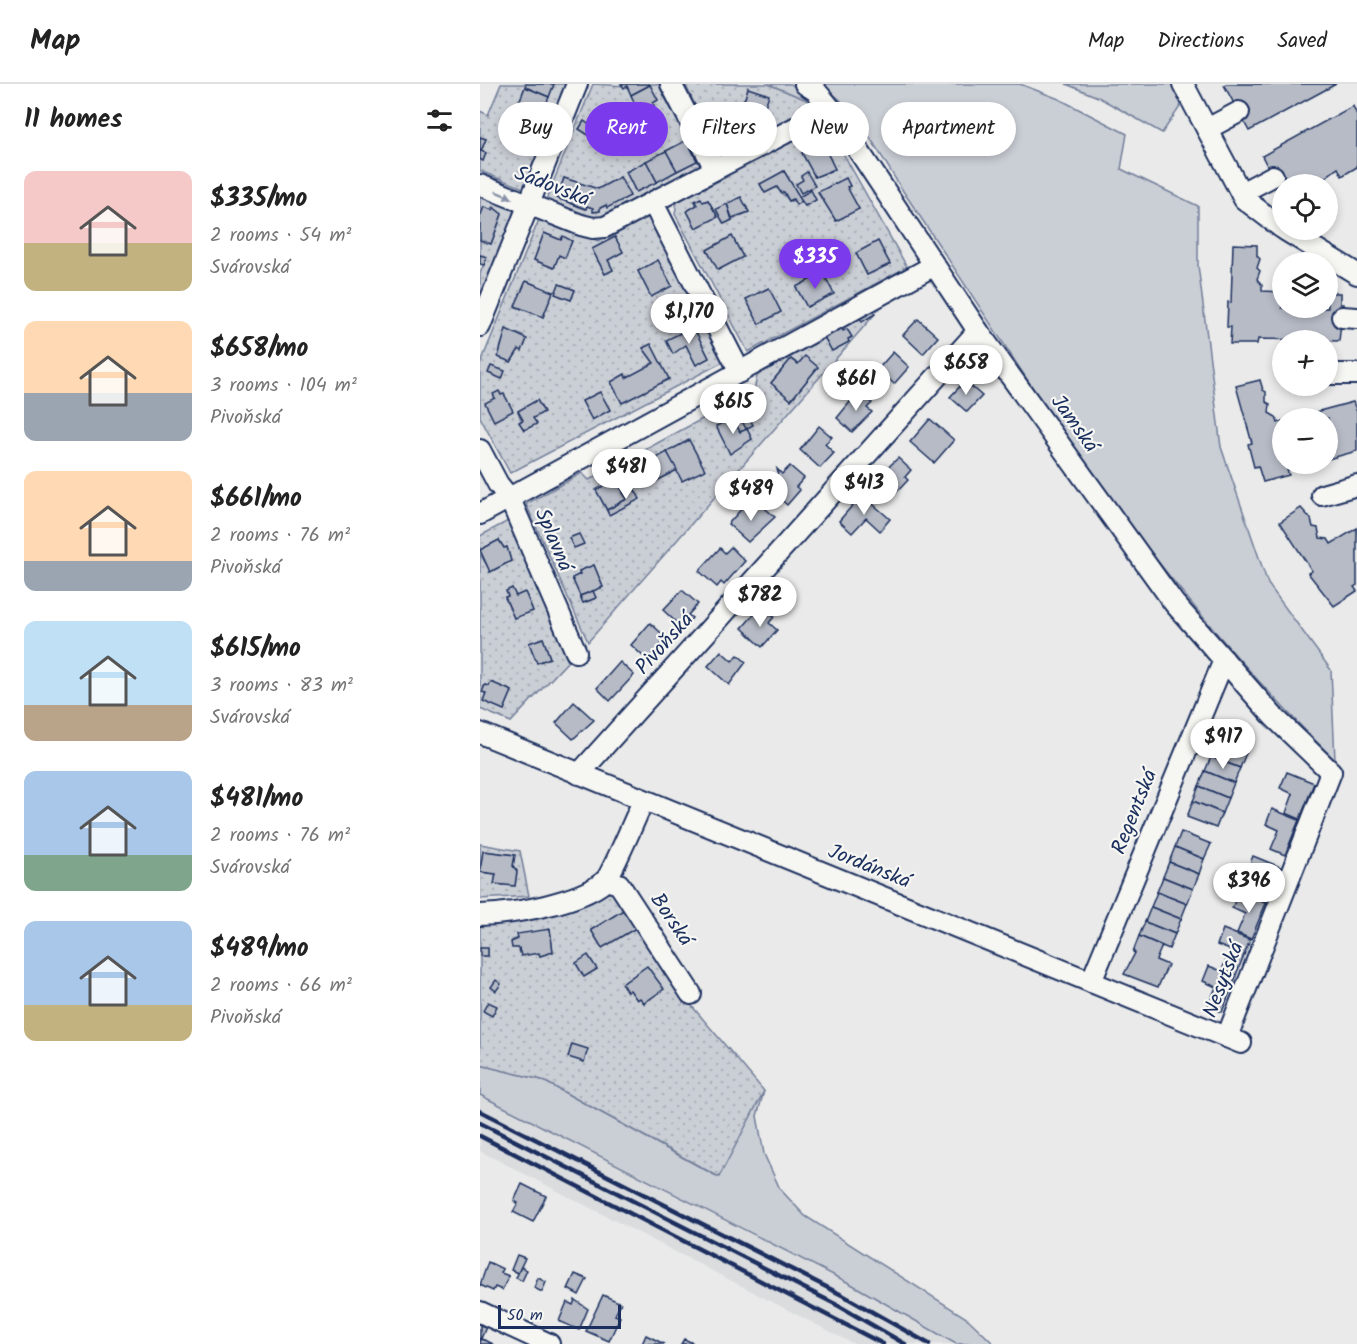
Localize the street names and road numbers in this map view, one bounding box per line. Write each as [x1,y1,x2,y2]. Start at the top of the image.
street label: Sádovská [509,158,597,217]
street label: Jamská [1042,388,1108,462]
street label: Splavná [525,503,582,579]
street label: Pivoňská [628,604,704,683]
street label: Regentská [1103,763,1168,860]
street label: Jordánská [823,835,917,899]
street label: Borská [641,886,702,955]
street label: Nesytská [1194,935,1254,1023]

